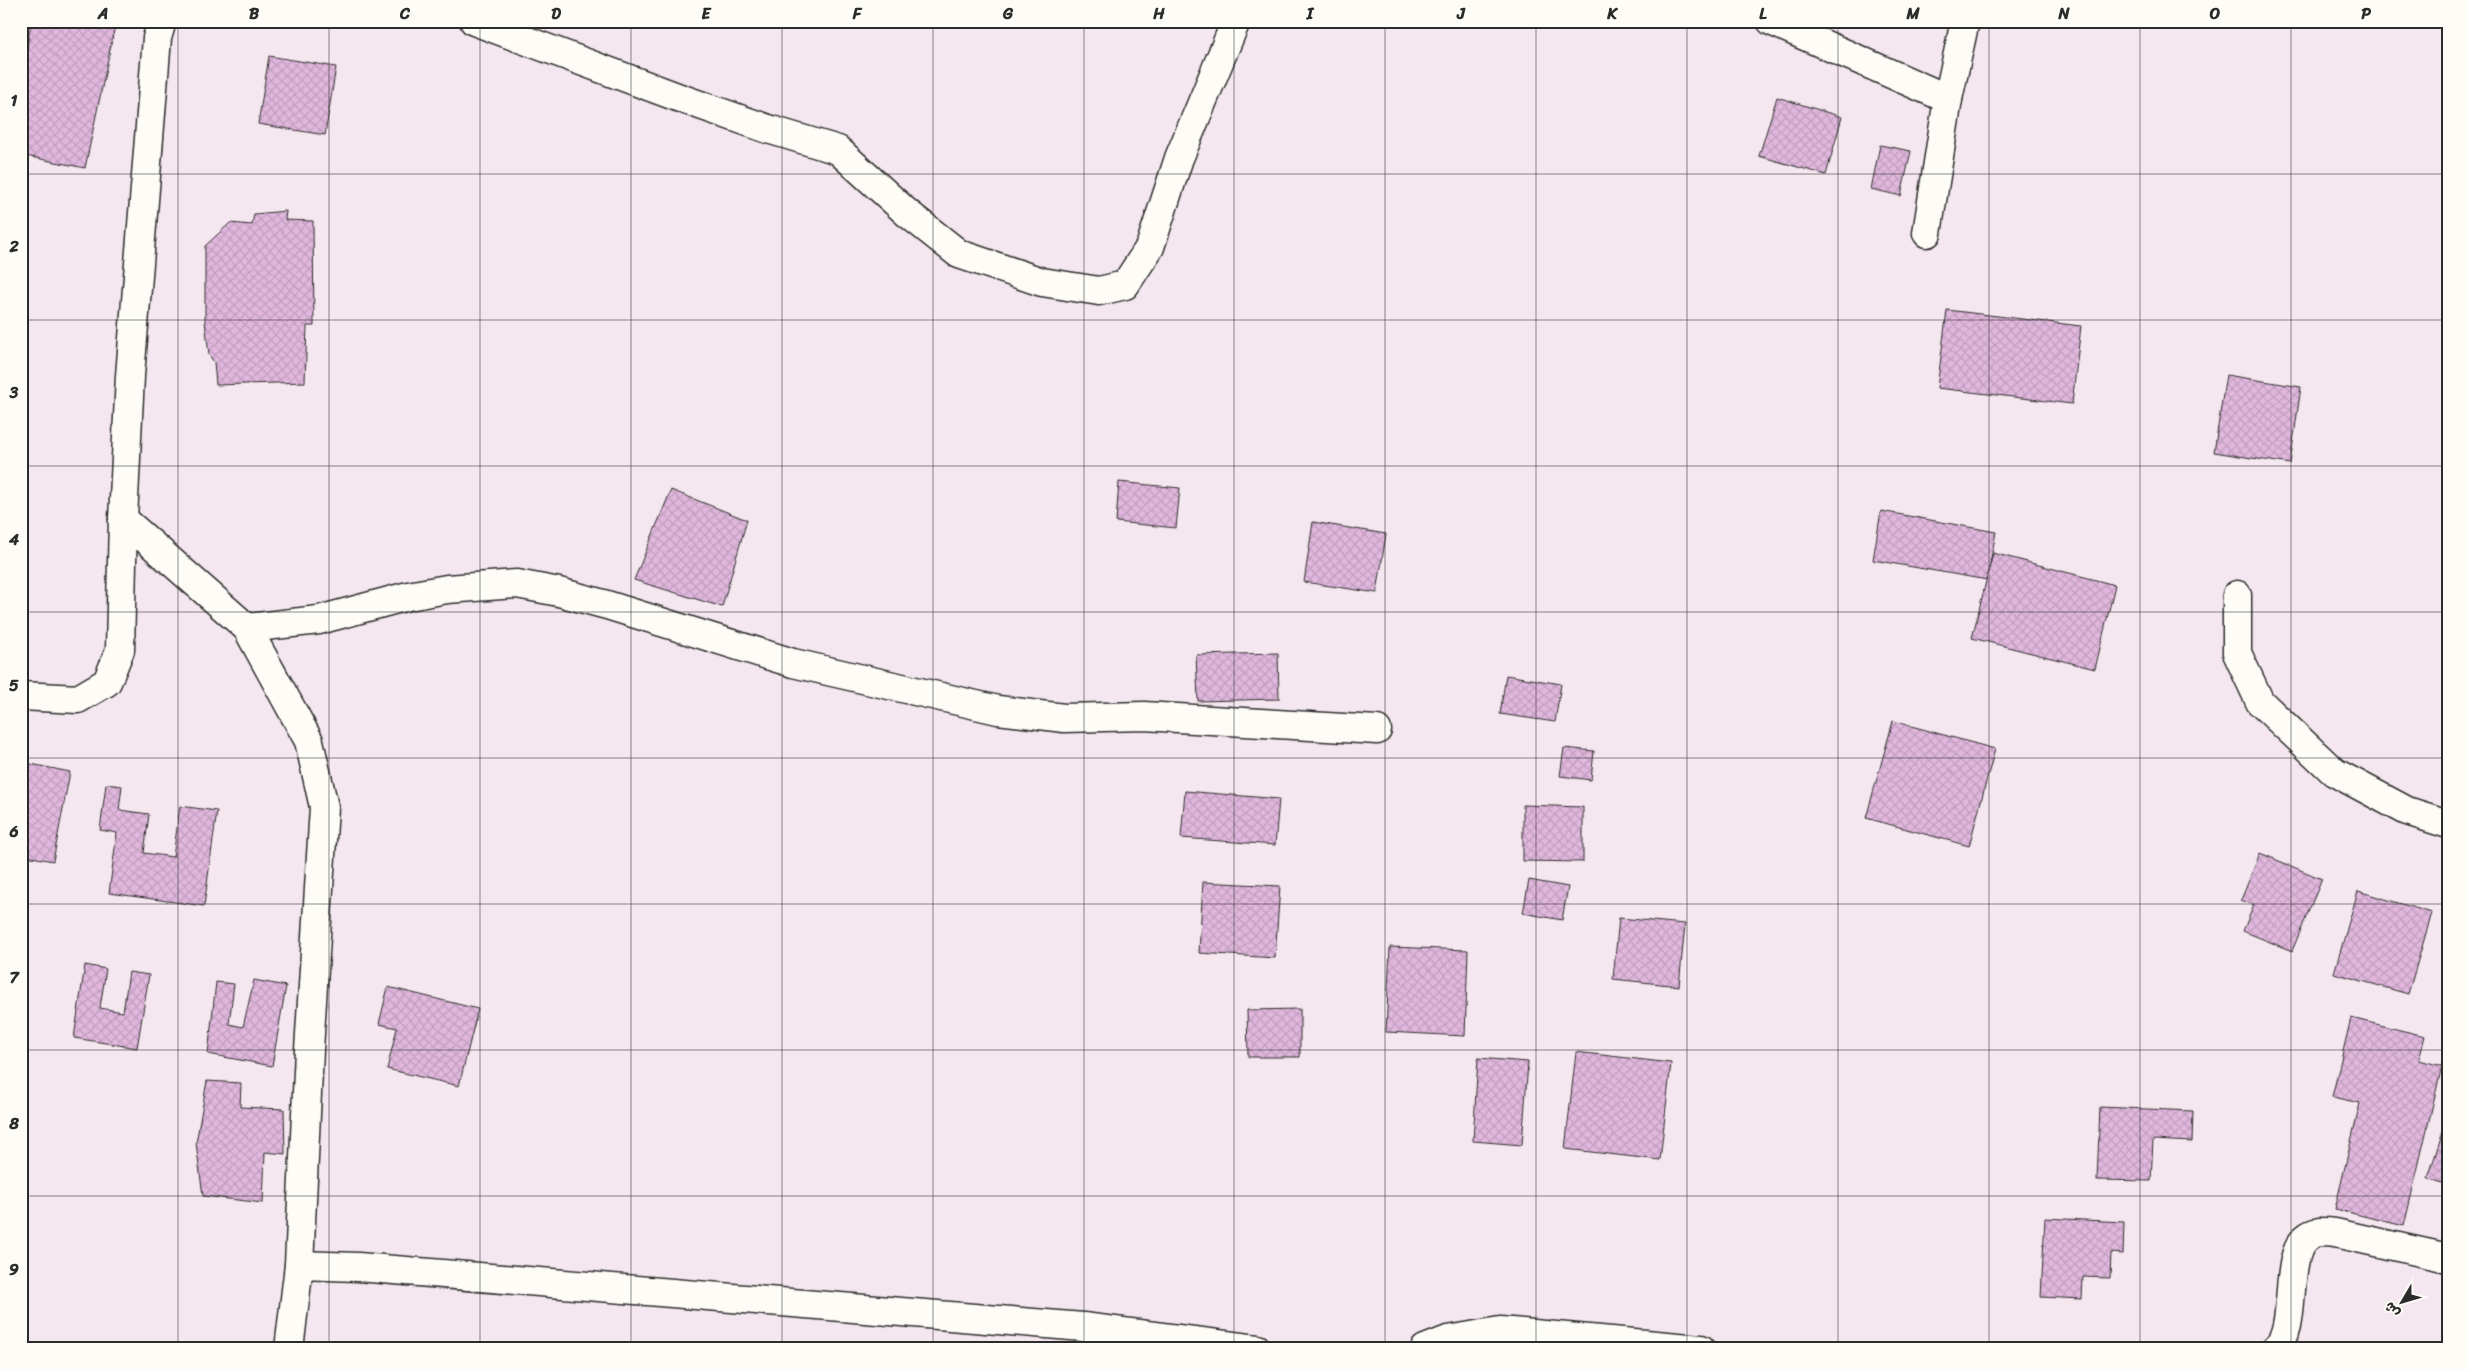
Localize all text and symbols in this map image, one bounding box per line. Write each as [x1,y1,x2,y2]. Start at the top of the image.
text: A [97,0,108,28]
text: B [249,0,260,28]
text: C [399,0,411,28]
text: D [551,0,561,28]
text: E [702,0,712,28]
text: F [852,0,863,28]
text: G [1002,0,1014,28]
text: H [1152,0,1165,28]
text: I [1306,0,1315,28]
text: J [1456,0,1466,28]
text: K [1606,0,1618,28]
text: L [1759,0,1767,28]
text: M [1905,0,1920,28]
text: N [2057,0,2070,28]
text: O [2209,0,2221,28]
text: P [2361,0,2371,28]
text: 1 [11,86,18,115]
text: 2 [8,232,19,261]
text: 3 [9,378,19,407]
text: 4 [8,525,19,554]
text: 5 [9,671,19,700]
text: 6 [8,817,19,846]
text: 7 [9,963,20,992]
text: 8 [8,1109,19,1138]
text: 9 [9,1255,19,1284]
north arrow [2376,1278,2426,1328]
text: ش [2378,1296,2407,1323]

